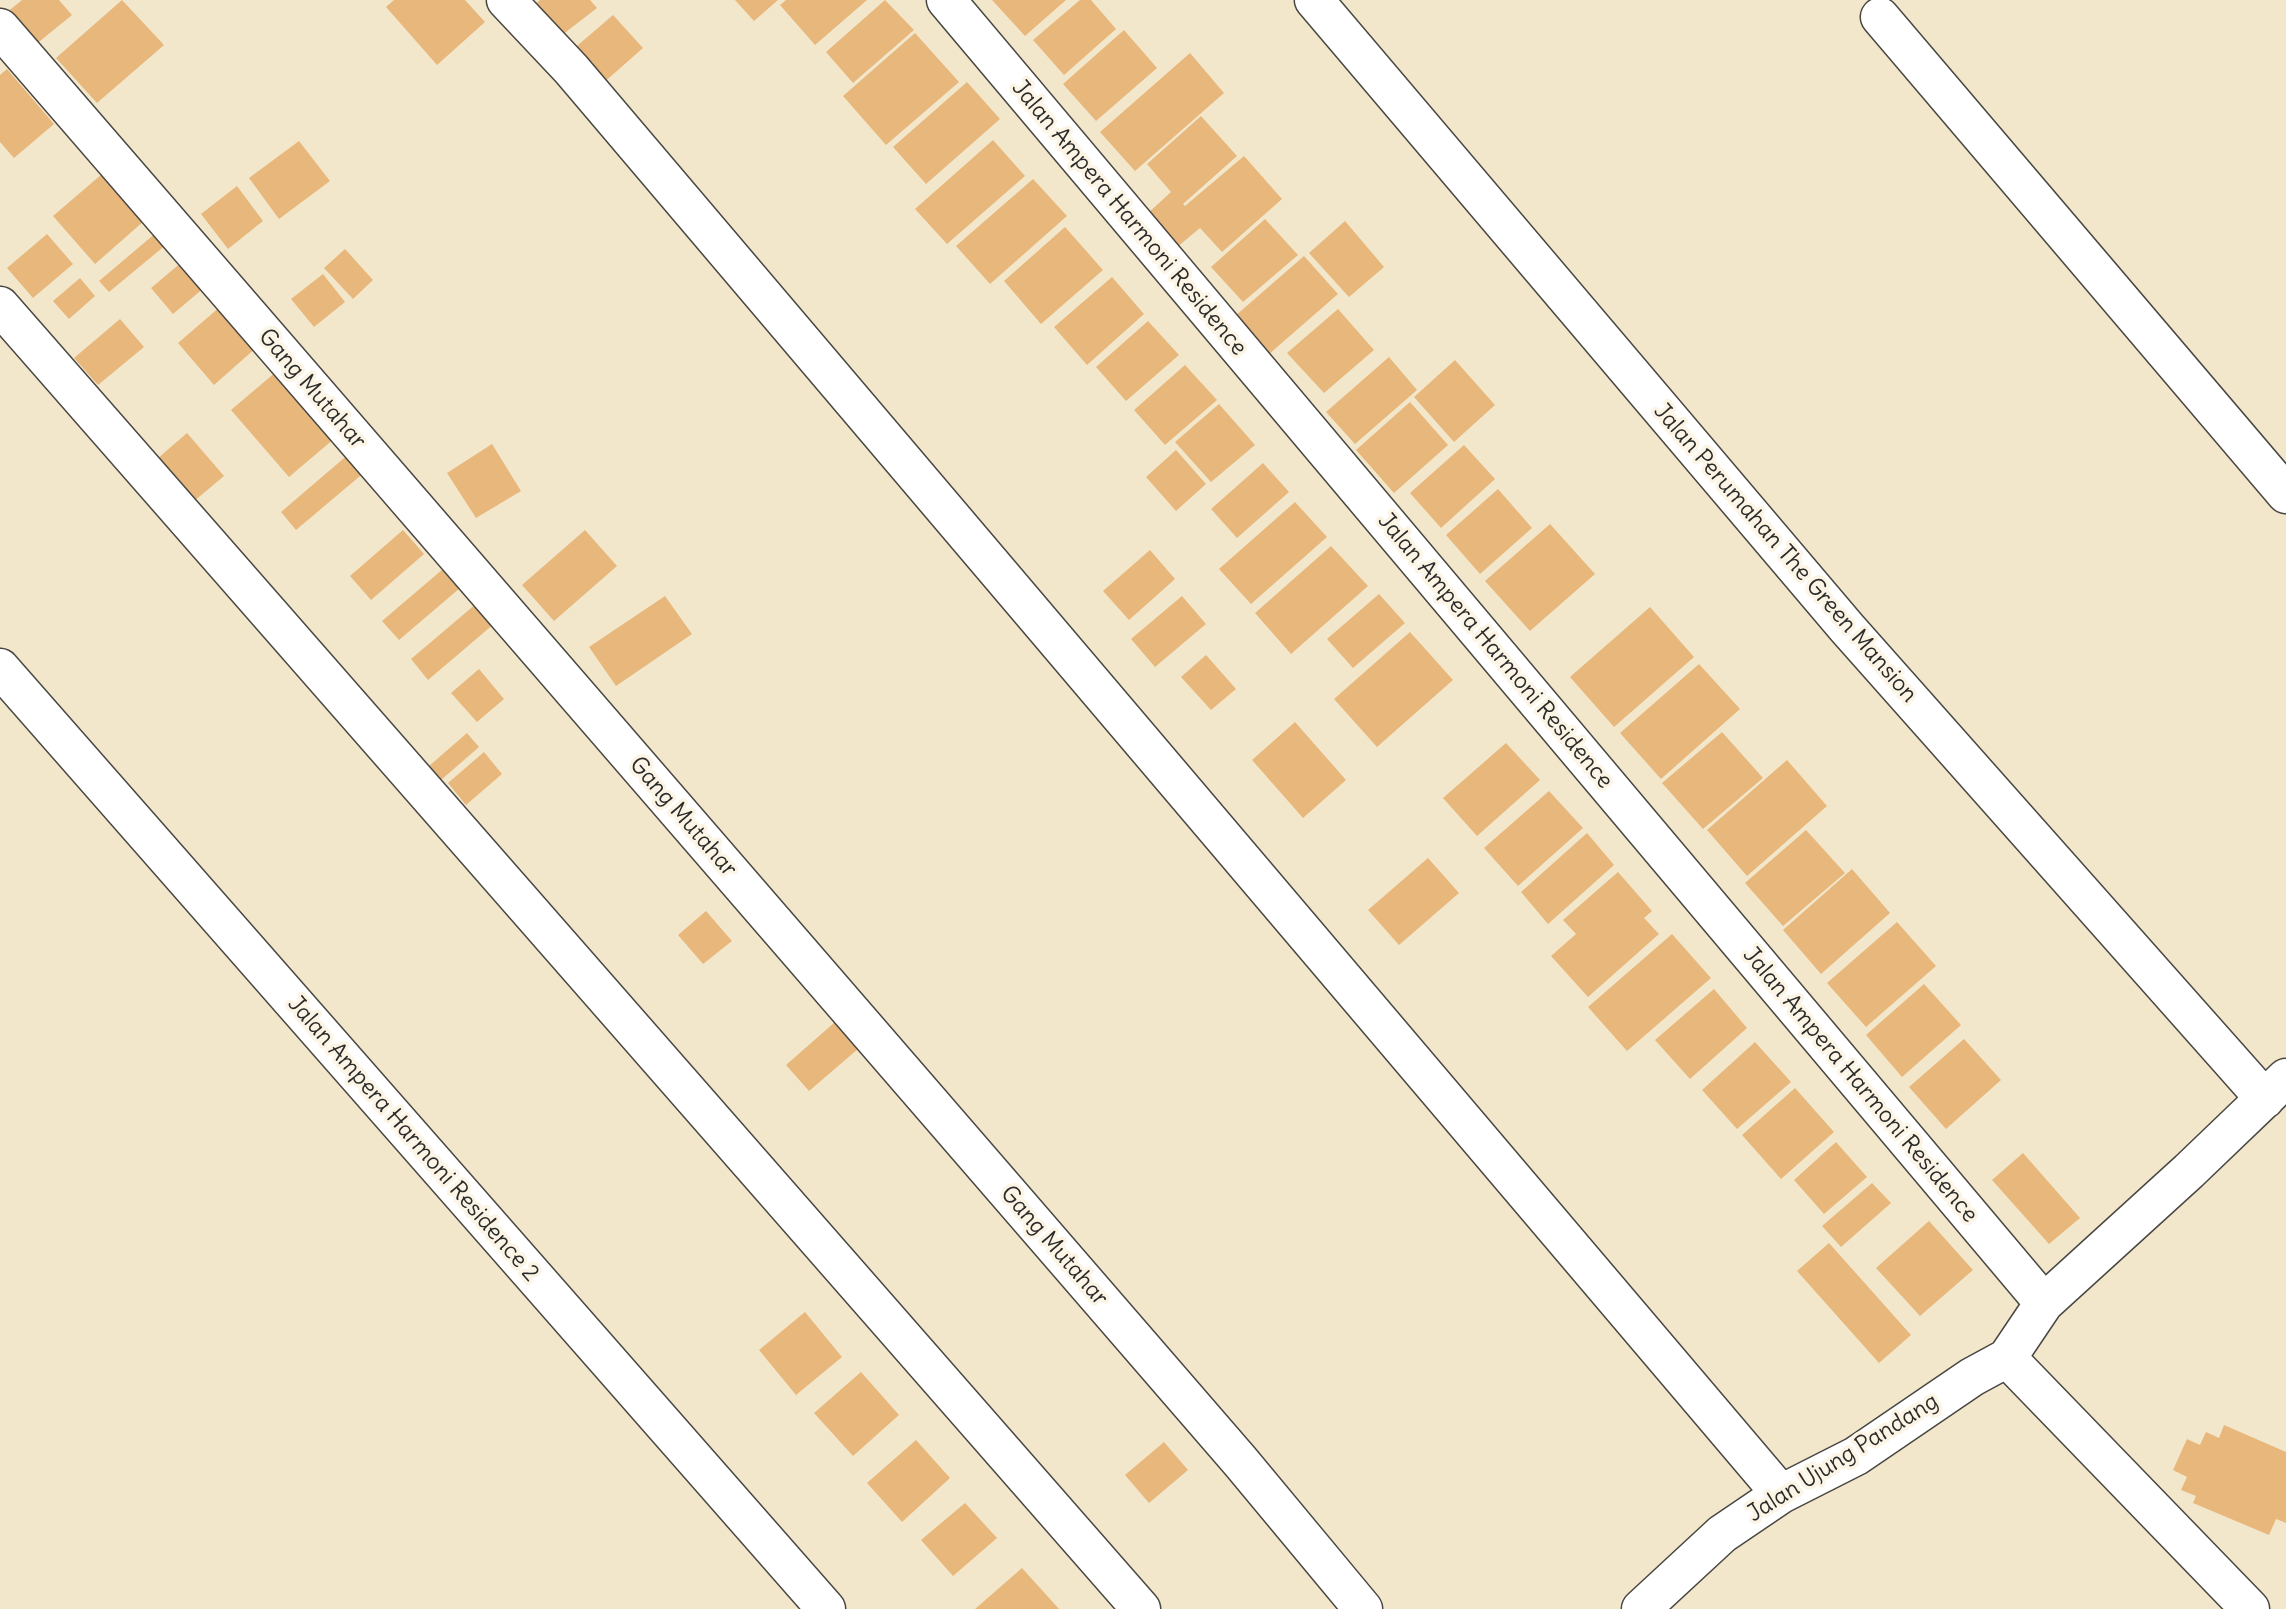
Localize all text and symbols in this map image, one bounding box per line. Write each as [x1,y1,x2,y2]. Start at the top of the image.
street label: Jalan Ampera Harmoni Residence [1006,75,1252,361]
street label: Gang Mutahar [252,323,372,455]
street label: Jalan Perumahan The Green Mansion [1648,398,1922,708]
street label: Jalan Ampera Harmoni Residence [1372,508,1618,794]
street label: Gang Mutahar [623,751,743,883]
street label: Jalan Ampera Harmoni Residence [1737,942,1983,1228]
street label: Jalan Ampera Harmoni Residence 2 [281,991,545,1287]
street label: Gang Mutahar [994,1180,1114,1312]
street label: Jalan Ujung Pandang [1742,1388,1944,1528]

